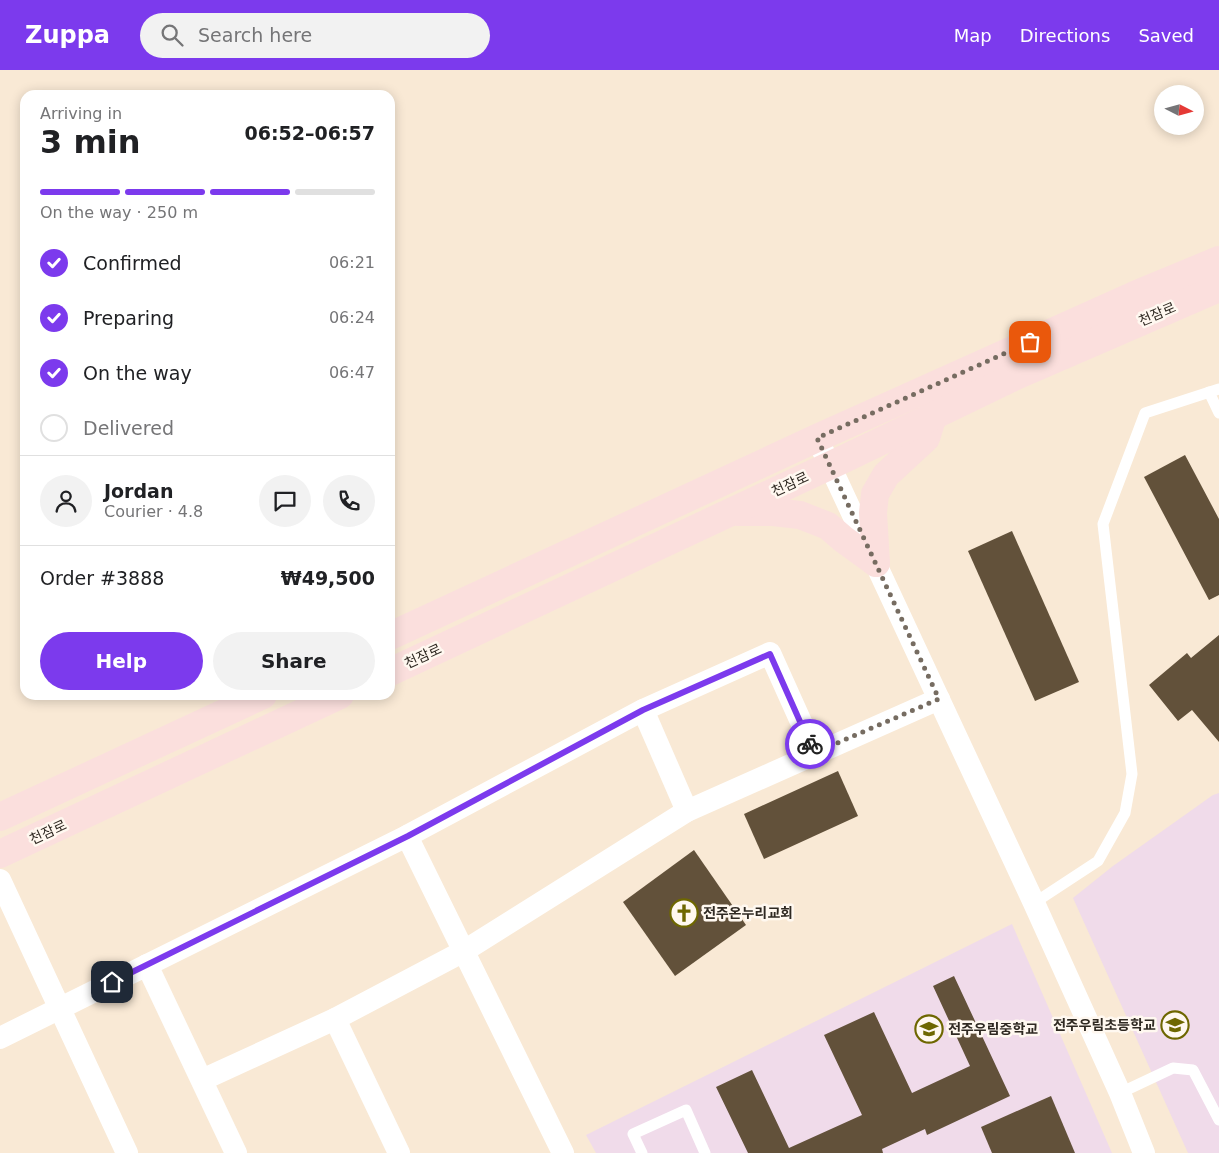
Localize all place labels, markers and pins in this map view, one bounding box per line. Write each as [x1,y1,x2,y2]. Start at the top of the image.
pin [1009,321,1051,363]
church icon: 전주온누리교회 [669,898,699,928]
place label: 전주온누리교회 [703,905,793,921]
pin [91,961,133,1003]
school or university icon: 전주우림초등학교 [1160,1010,1190,1040]
school or university icon: 전주우림중학교 [914,1014,944,1044]
place label: 전주우림초등학교 [1053,1017,1156,1033]
place label: 전주우림중학교 [948,1021,1038,1037]

